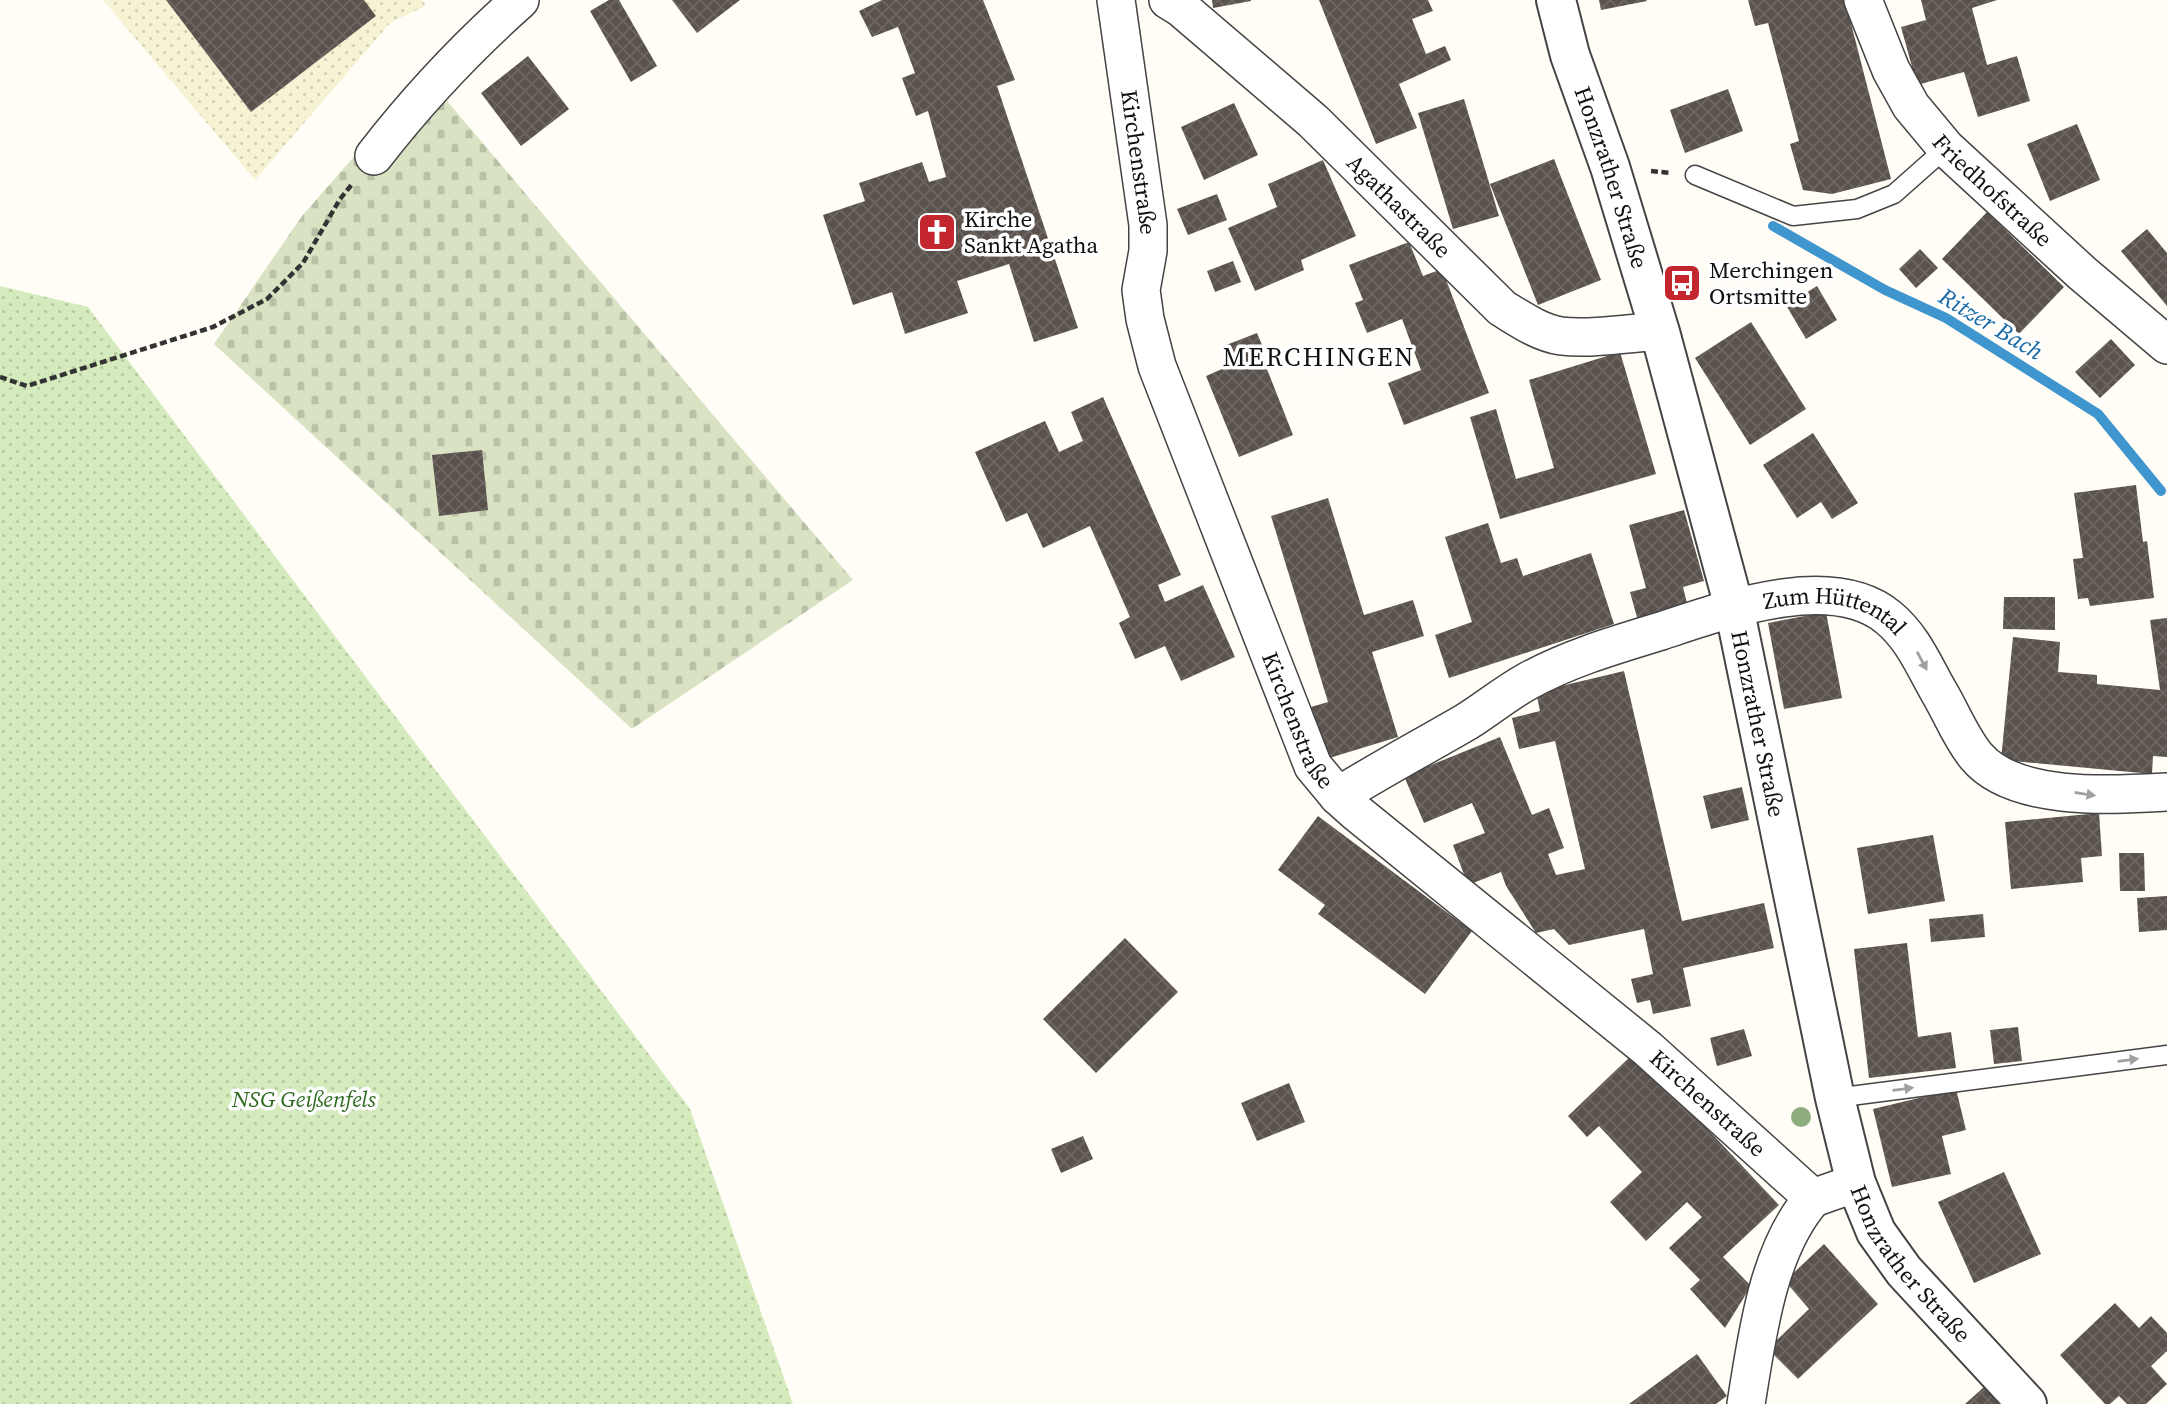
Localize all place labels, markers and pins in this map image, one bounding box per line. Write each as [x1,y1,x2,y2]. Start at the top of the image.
place label: Kirche Sankt Agatha [964,203,1098,261]
church icon: Kirche Sankt Agatha [916,211,958,253]
place label: Merchingen Ortsmitte [1709,254,1834,312]
bus stop icon: Merchingen Ortsmitte [1661,262,1703,304]

